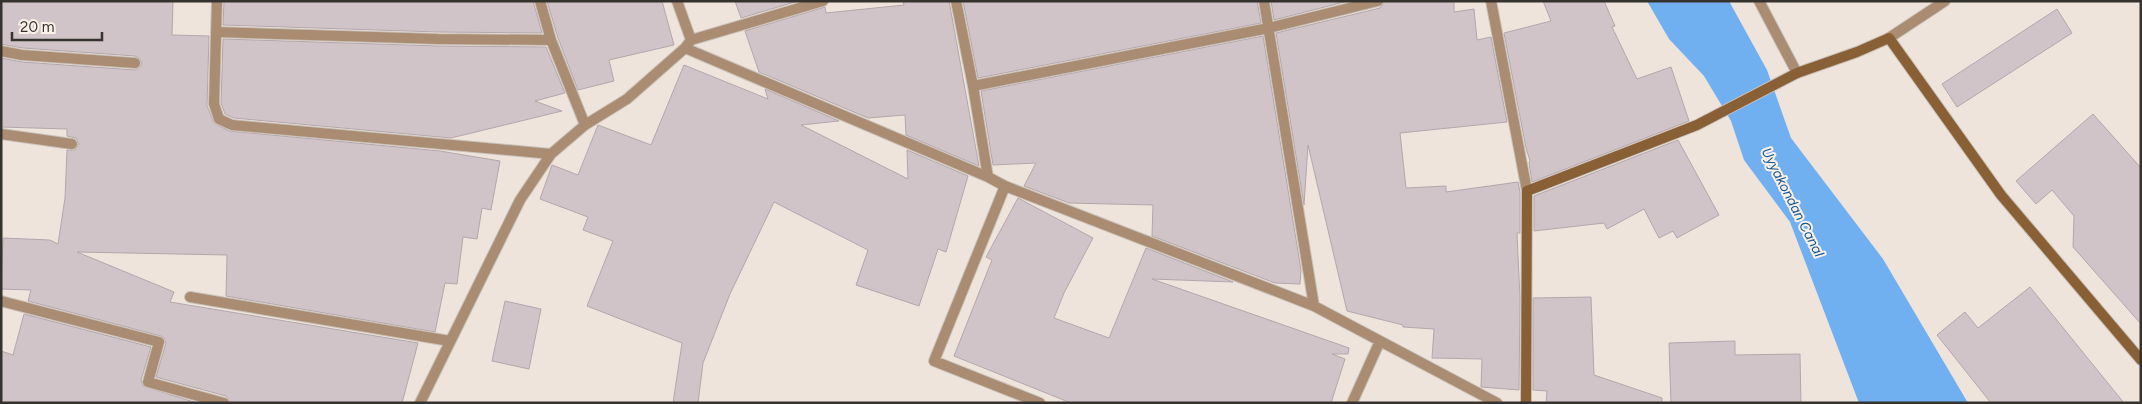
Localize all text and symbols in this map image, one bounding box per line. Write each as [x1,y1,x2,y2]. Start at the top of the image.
scale bar [12,10,102,42]
text: 20 m [20,18,54,36]
water label: Uyyakondan Canal [1758,145,1828,261]

